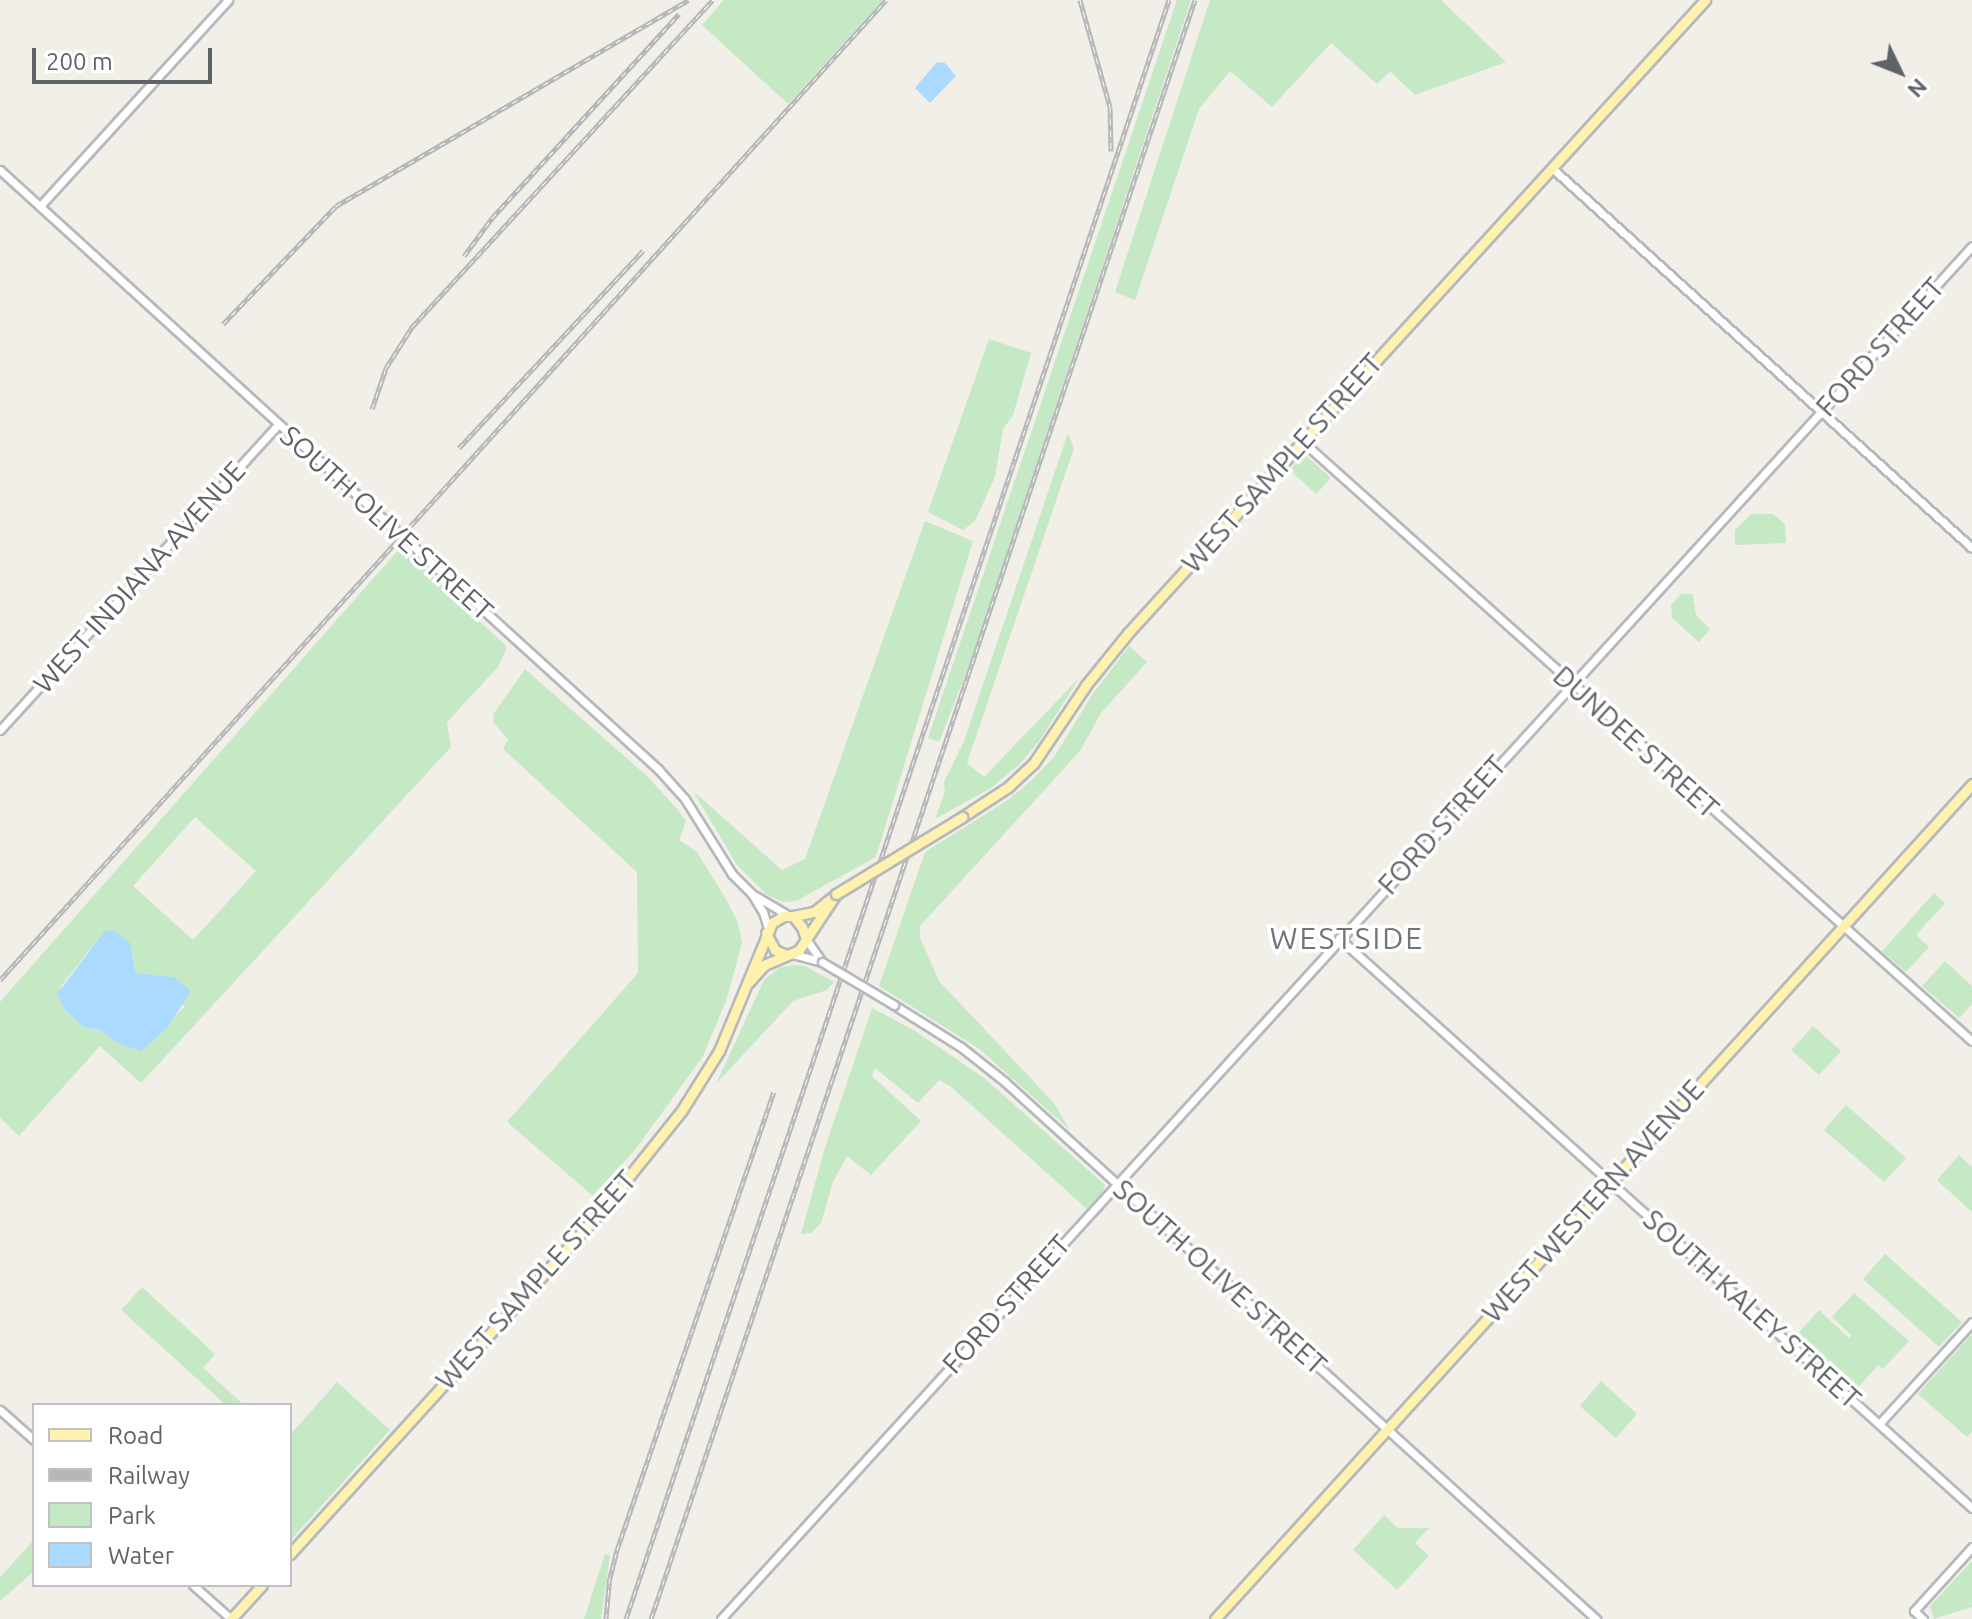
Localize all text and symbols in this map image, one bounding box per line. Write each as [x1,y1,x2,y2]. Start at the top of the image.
scale bar [36,32,216,82]
north arrow [1860,32,1940,112]
text: 200 m [46,48,113,75]
text: N [1903,74,1933,103]
street label: FORD STREET [1809,271,1951,423]
street label: WEST SAMPLE STREET [1175,347,1389,579]
street label: SOUTH OLIVE STREET [274,419,500,627]
street label: WEST INDIANA AVENUE [26,454,252,700]
street label: DUNDEE STREET [1546,659,1726,825]
street label: FORD STREET [1371,749,1513,901]
district label: WESTSIDE [1270,920,1424,956]
street label: WEST WESTERN AVENUE [1475,1073,1711,1329]
street label: WEST SAMPLE STREET [429,1164,643,1396]
street label: SOUTH OLIVE STREET [1107,1173,1333,1381]
street label: SOUTH KALEY STREET [1637,1203,1867,1415]
street label: FORD STREET [935,1228,1077,1380]
legend [32,1403,292,1587]
text: Road [108,1422,163,1449]
text: Railway [108,1462,190,1489]
text: Park [108,1502,156,1529]
text: Water [108,1542,174,1569]

